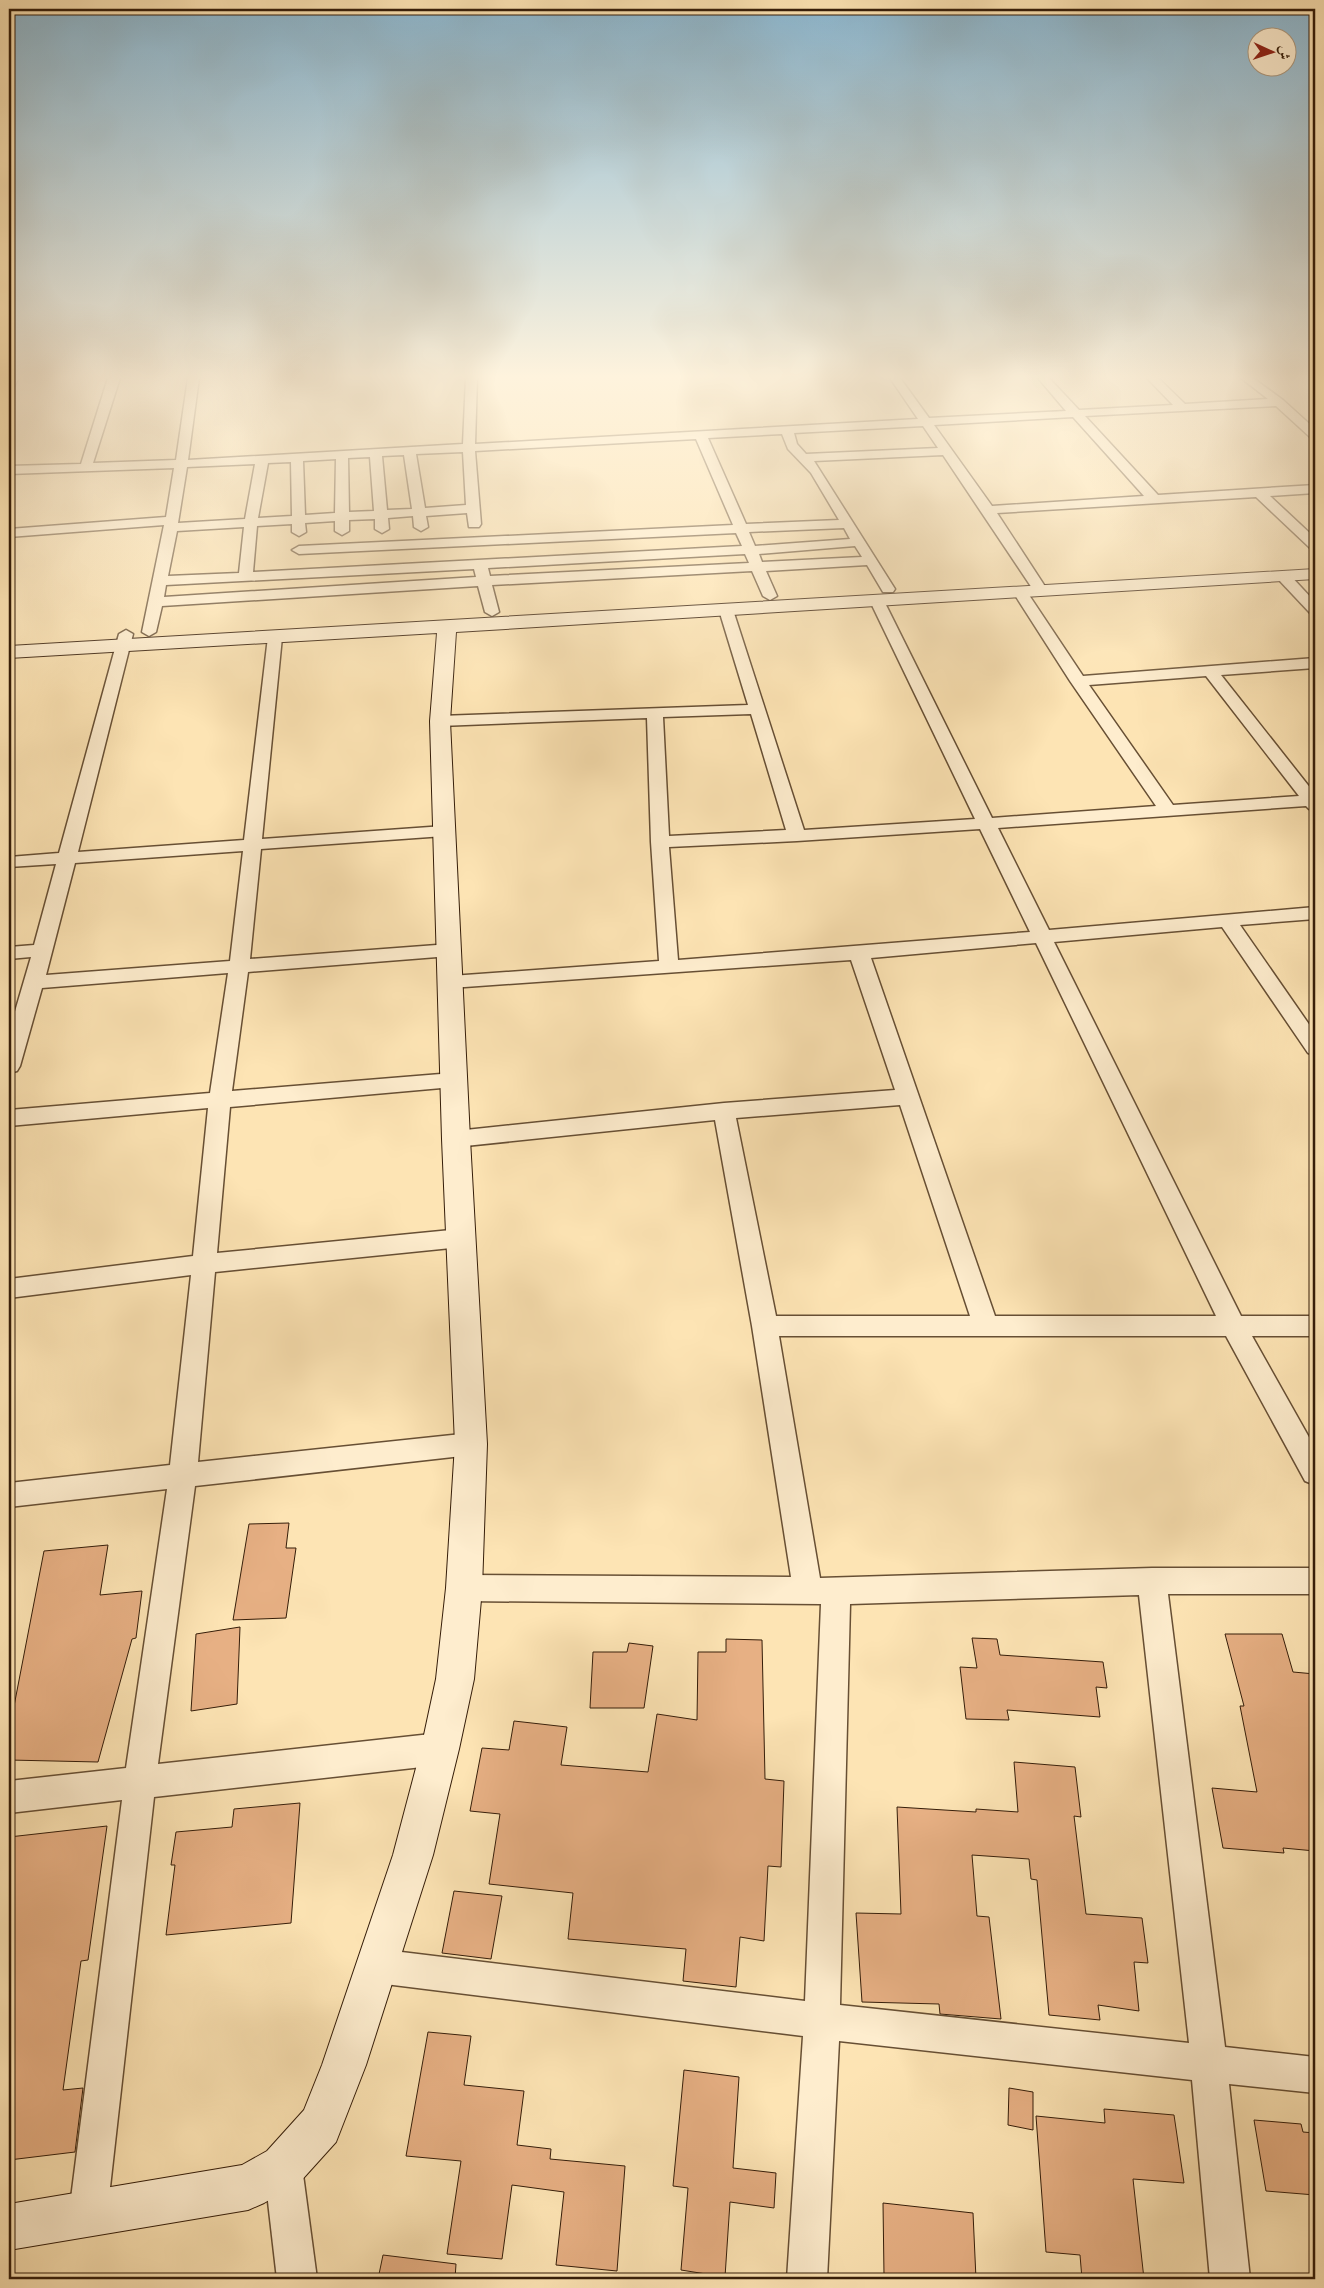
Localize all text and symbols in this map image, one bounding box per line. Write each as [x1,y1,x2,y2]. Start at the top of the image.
north arrow [1246,28,1296,78]
text: ش [1275,45,1293,60]

